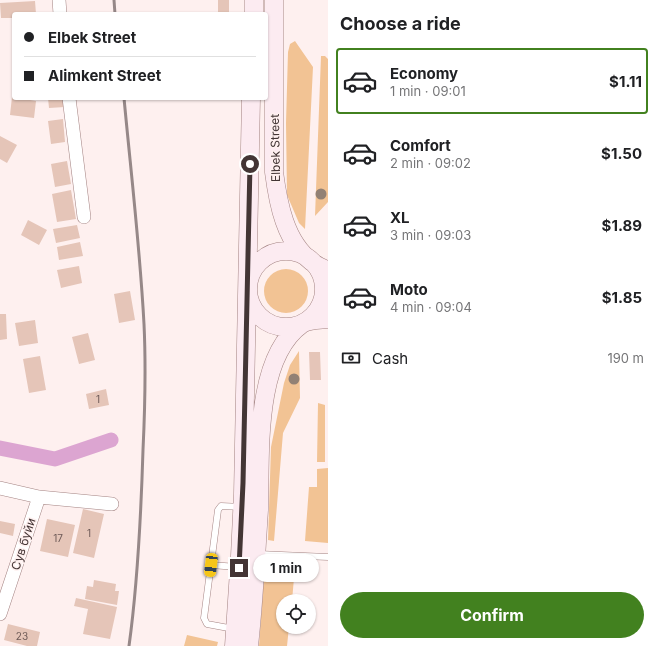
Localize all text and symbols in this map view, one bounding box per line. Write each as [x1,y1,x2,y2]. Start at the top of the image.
text: Choose a ride [340,13,461,34]
text: Elbek Street [48,28,136,47]
icon: car [342,63,378,99]
text: Economy [390,64,458,83]
text: Alimkent Street [48,66,161,85]
text: $1.11 [609,72,642,91]
text: 1 min · 09:01 [390,83,466,99]
street label: Elbek Street [267,114,283,182]
icon: car [342,135,378,171]
text: Comfort [390,136,451,155]
text: $1.50 [601,144,642,163]
route start [241,155,259,173]
text: 2 min · 09:02 [390,155,471,171]
icon: car [342,207,378,243]
text: XL [390,208,410,227]
text: $1.89 [602,216,642,235]
text: 3 min · 09:03 [390,227,471,243]
icon: car [342,279,378,315]
text: Moto [390,280,428,299]
text: $1.85 [602,288,642,307]
text: 4 min · 09:04 [390,299,472,315]
icon: cash [340,347,362,369]
text: Cash [372,349,408,368]
text: 190 m [607,350,644,366]
house number: 1 [96,393,100,405]
street label: Сув буйи [8,516,38,572]
house number: 1 [87,527,91,539]
house number: 17 [53,532,63,544]
car [204,552,218,578]
callout: 1 min [253,554,319,582]
route end [230,559,248,577]
text: 1 min [270,560,302,576]
button: Confirm [340,592,644,638]
map controls [276,594,316,634]
button: locate [276,594,316,634]
house number: 23 [16,630,28,642]

